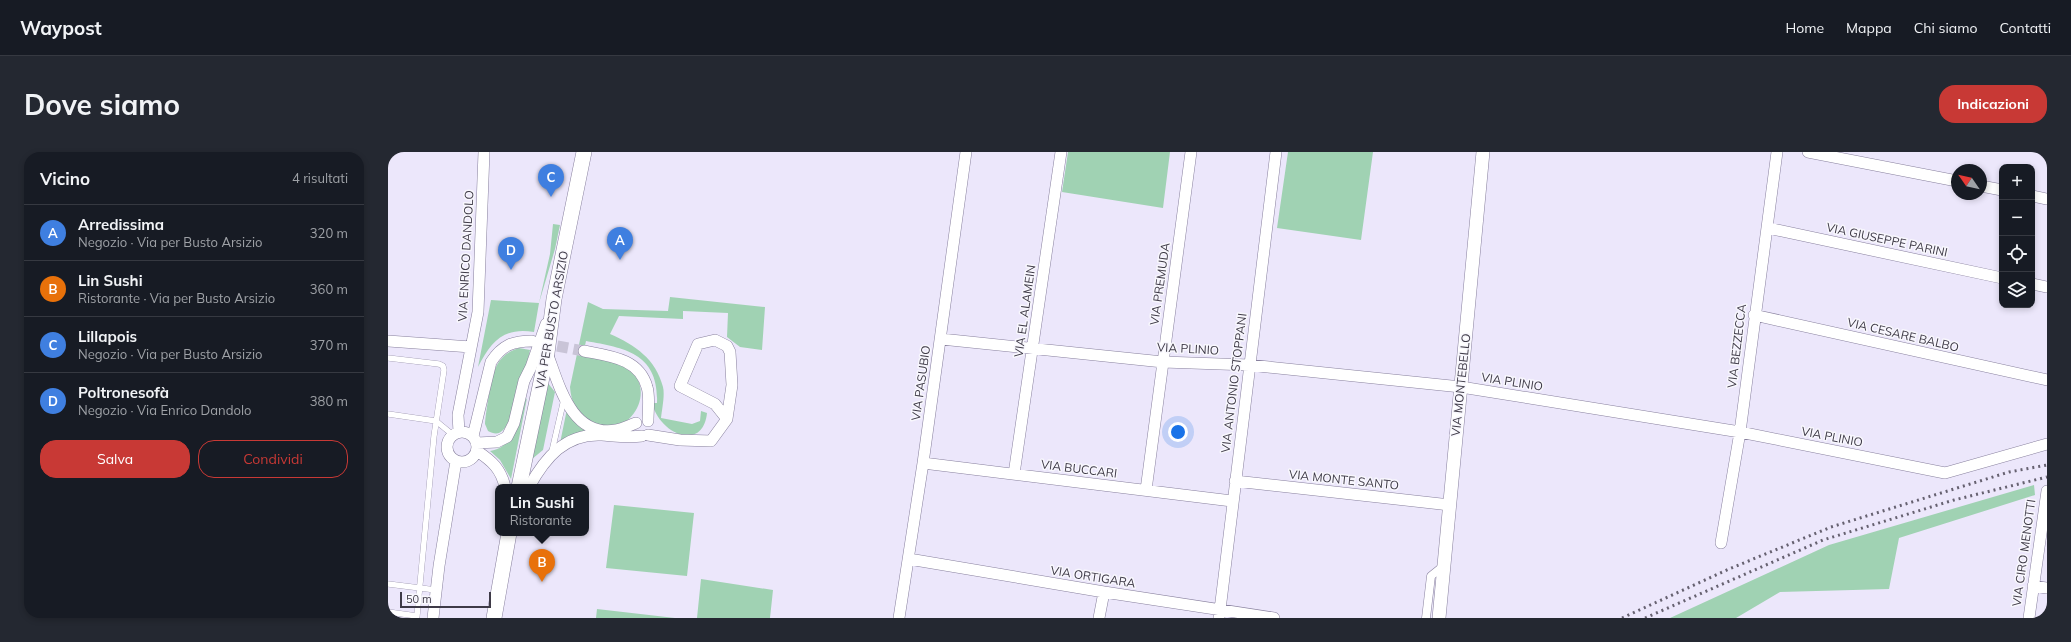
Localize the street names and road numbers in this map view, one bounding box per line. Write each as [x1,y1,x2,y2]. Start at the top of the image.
street label: VIA ENRICO DANDOLO [455,190,476,322]
street label: VIA GIUSEPPE PARINI [1825,219,1949,260]
street label: VIA PREMUDA [1146,241,1173,326]
street label: VIA PER BUSTO ARSIZIO [532,250,571,390]
street label: VIA EL ALAMEIN [1011,264,1038,358]
street label: VIA BEZZECCA [1724,303,1749,389]
street label: VIA ANTONIO STOPPANI [1217,312,1250,454]
street label: VIA CESARE BALBO [1846,314,1960,355]
street label: VIA MONTEBELLO [1448,333,1473,437]
street label: VIA PLINIO [1157,339,1219,358]
street label: VIA PASUBIO [908,344,933,422]
street label: VIA PLINIO [1480,369,1544,394]
street label: VIA PLINIO [1800,423,1864,450]
street label: VIA BUCCARI [1040,456,1118,481]
street label: VIA MONTE SANTO [1288,466,1400,493]
street label: VIA CIRO MENOTTI [2009,498,2038,608]
street label: VIA ORTIGARA [1050,562,1137,591]

